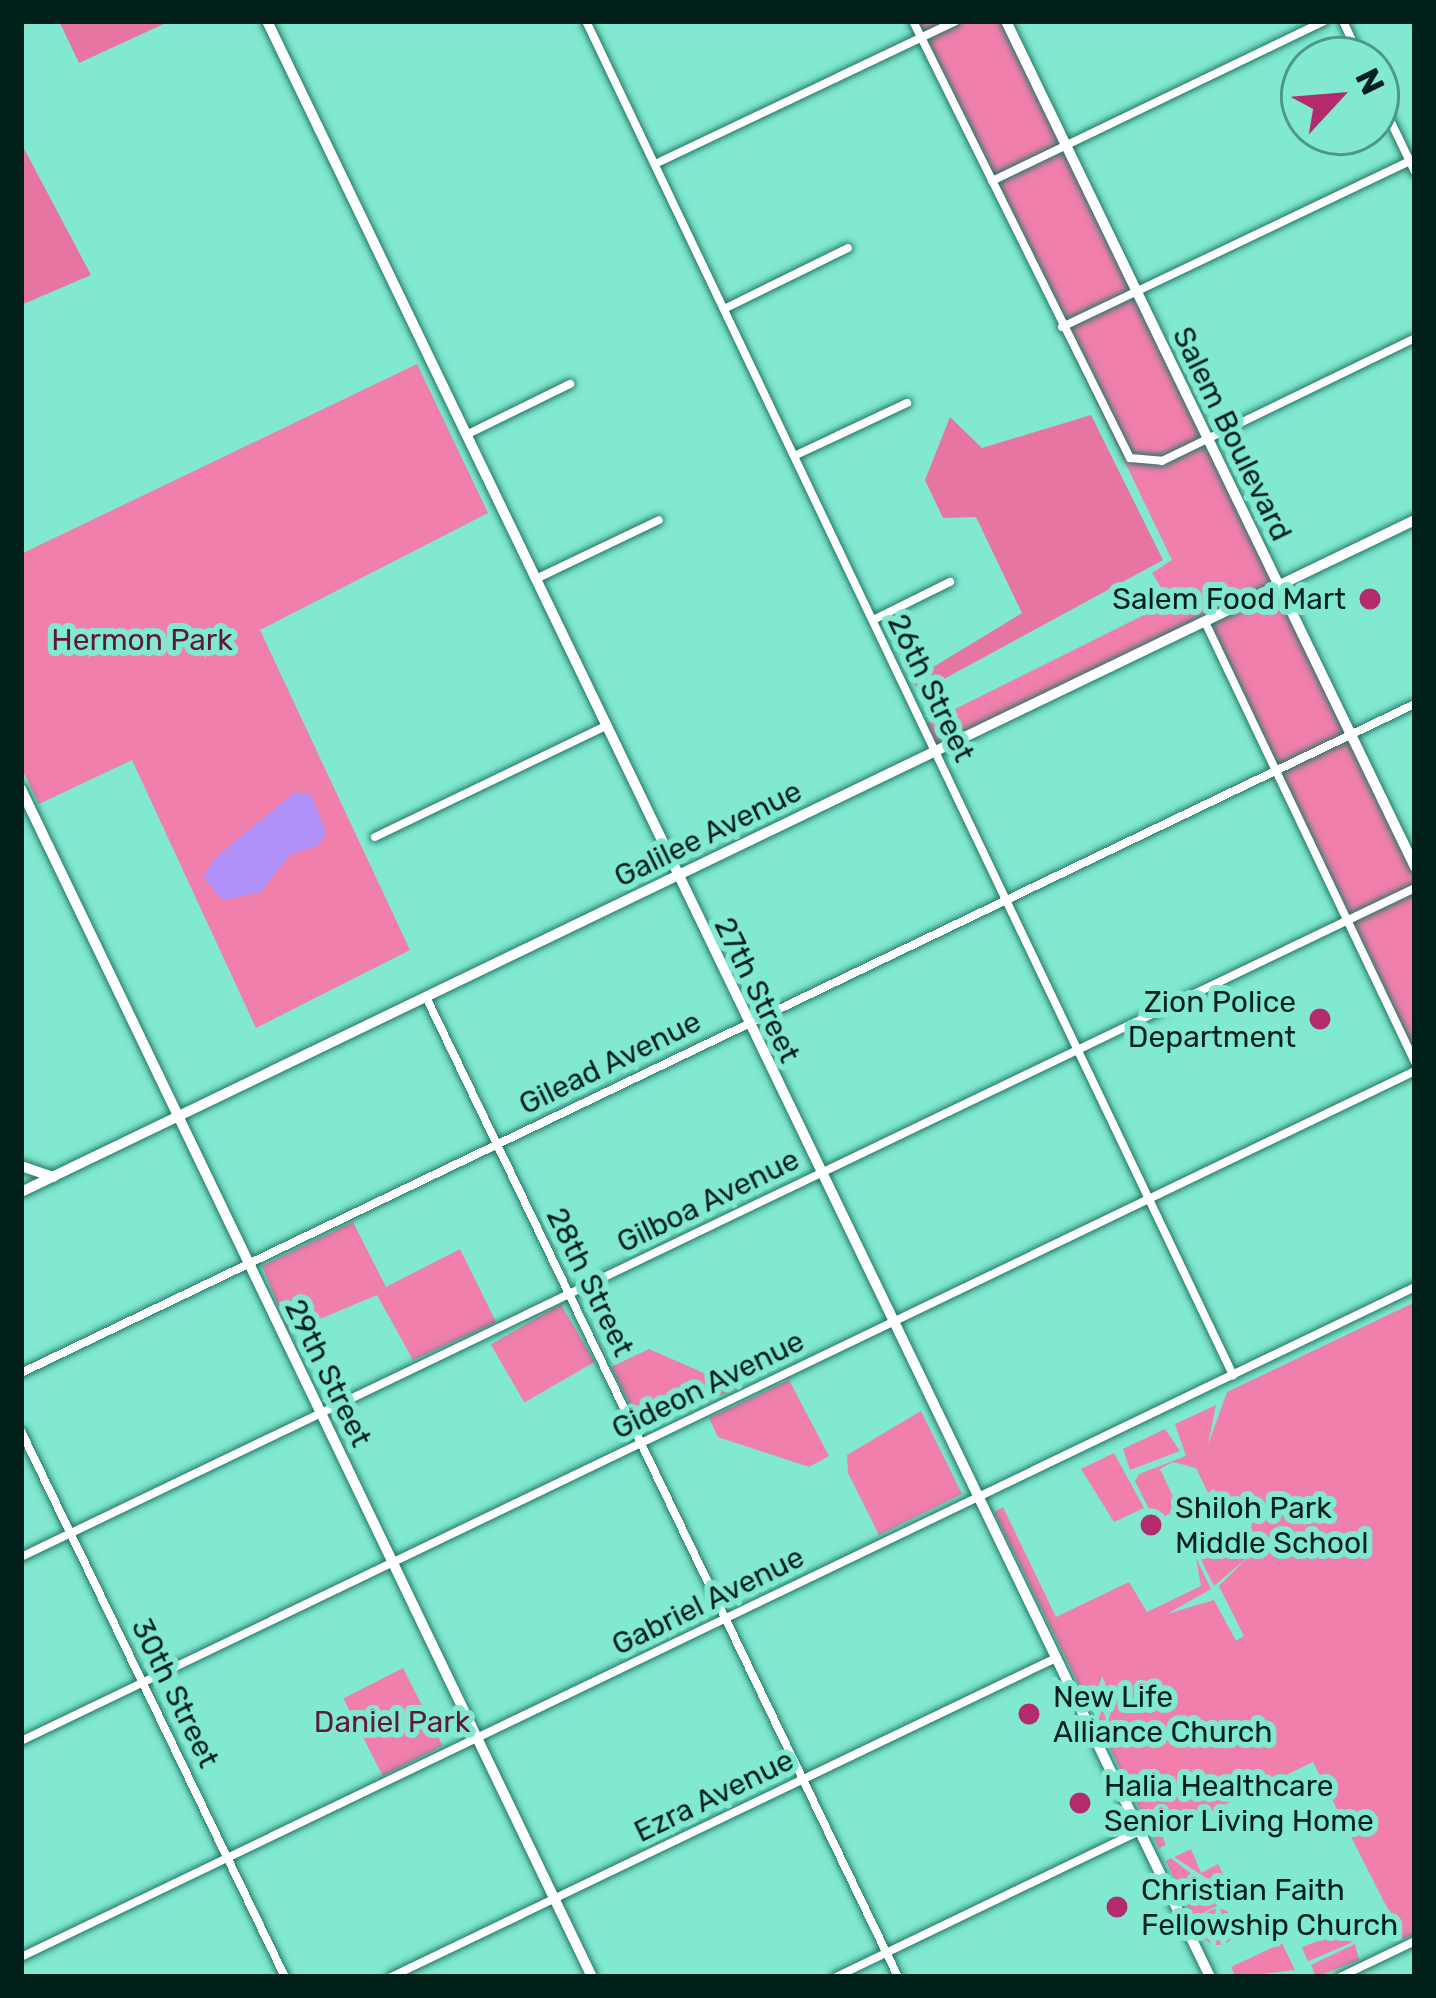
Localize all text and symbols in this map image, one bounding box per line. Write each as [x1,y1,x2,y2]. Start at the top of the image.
north arrow [1280,36,1400,156]
text: N [1347,62,1393,101]
street label: Salem Boulevard [1165,321,1299,547]
place label: Salem Food Mart [1112,581,1346,617]
marker: Salem Food Mart [1357,586,1383,612]
street label: 26th Street [880,608,982,768]
park label: Hermon Park [51,622,233,658]
street label: Galilee Avenue [608,773,808,895]
street label: 27th Street [706,912,808,1068]
place label: Zion Police Department [1128,984,1296,1054]
street label: Gilead Avenue [513,1003,707,1123]
marker: Zion Police Department [1307,1006,1333,1032]
street label: Gilboa Avenue [611,1141,805,1261]
street label: 28th Street [539,1202,641,1362]
street label: 29th Street [277,1293,379,1453]
street label: Gideon Avenue [606,1323,810,1447]
place label: Shiloh Park Middle School [1175,1490,1368,1561]
marker: Shiloh Park Middle School [1138,1512,1164,1538]
street label: Gabriel Avenue [606,1539,810,1663]
street label: 30th Street [123,1613,227,1773]
place label: New Life Alliance Church [1053,1679,1273,1750]
marker: New Life Alliance Church [1016,1701,1042,1727]
park label: Daniel Park [314,1704,470,1740]
street label: Ezra Avenue [628,1742,800,1850]
place label: Halia Healthcare Senior Living Home [1104,1768,1374,1838]
marker: Halia Healthcare Senior Living Home [1067,1790,1093,1816]
place label: Christian Faith Fellowship Church [1141,1872,1398,1942]
marker: Christian Faith Fellowship Church [1104,1894,1130,1920]

